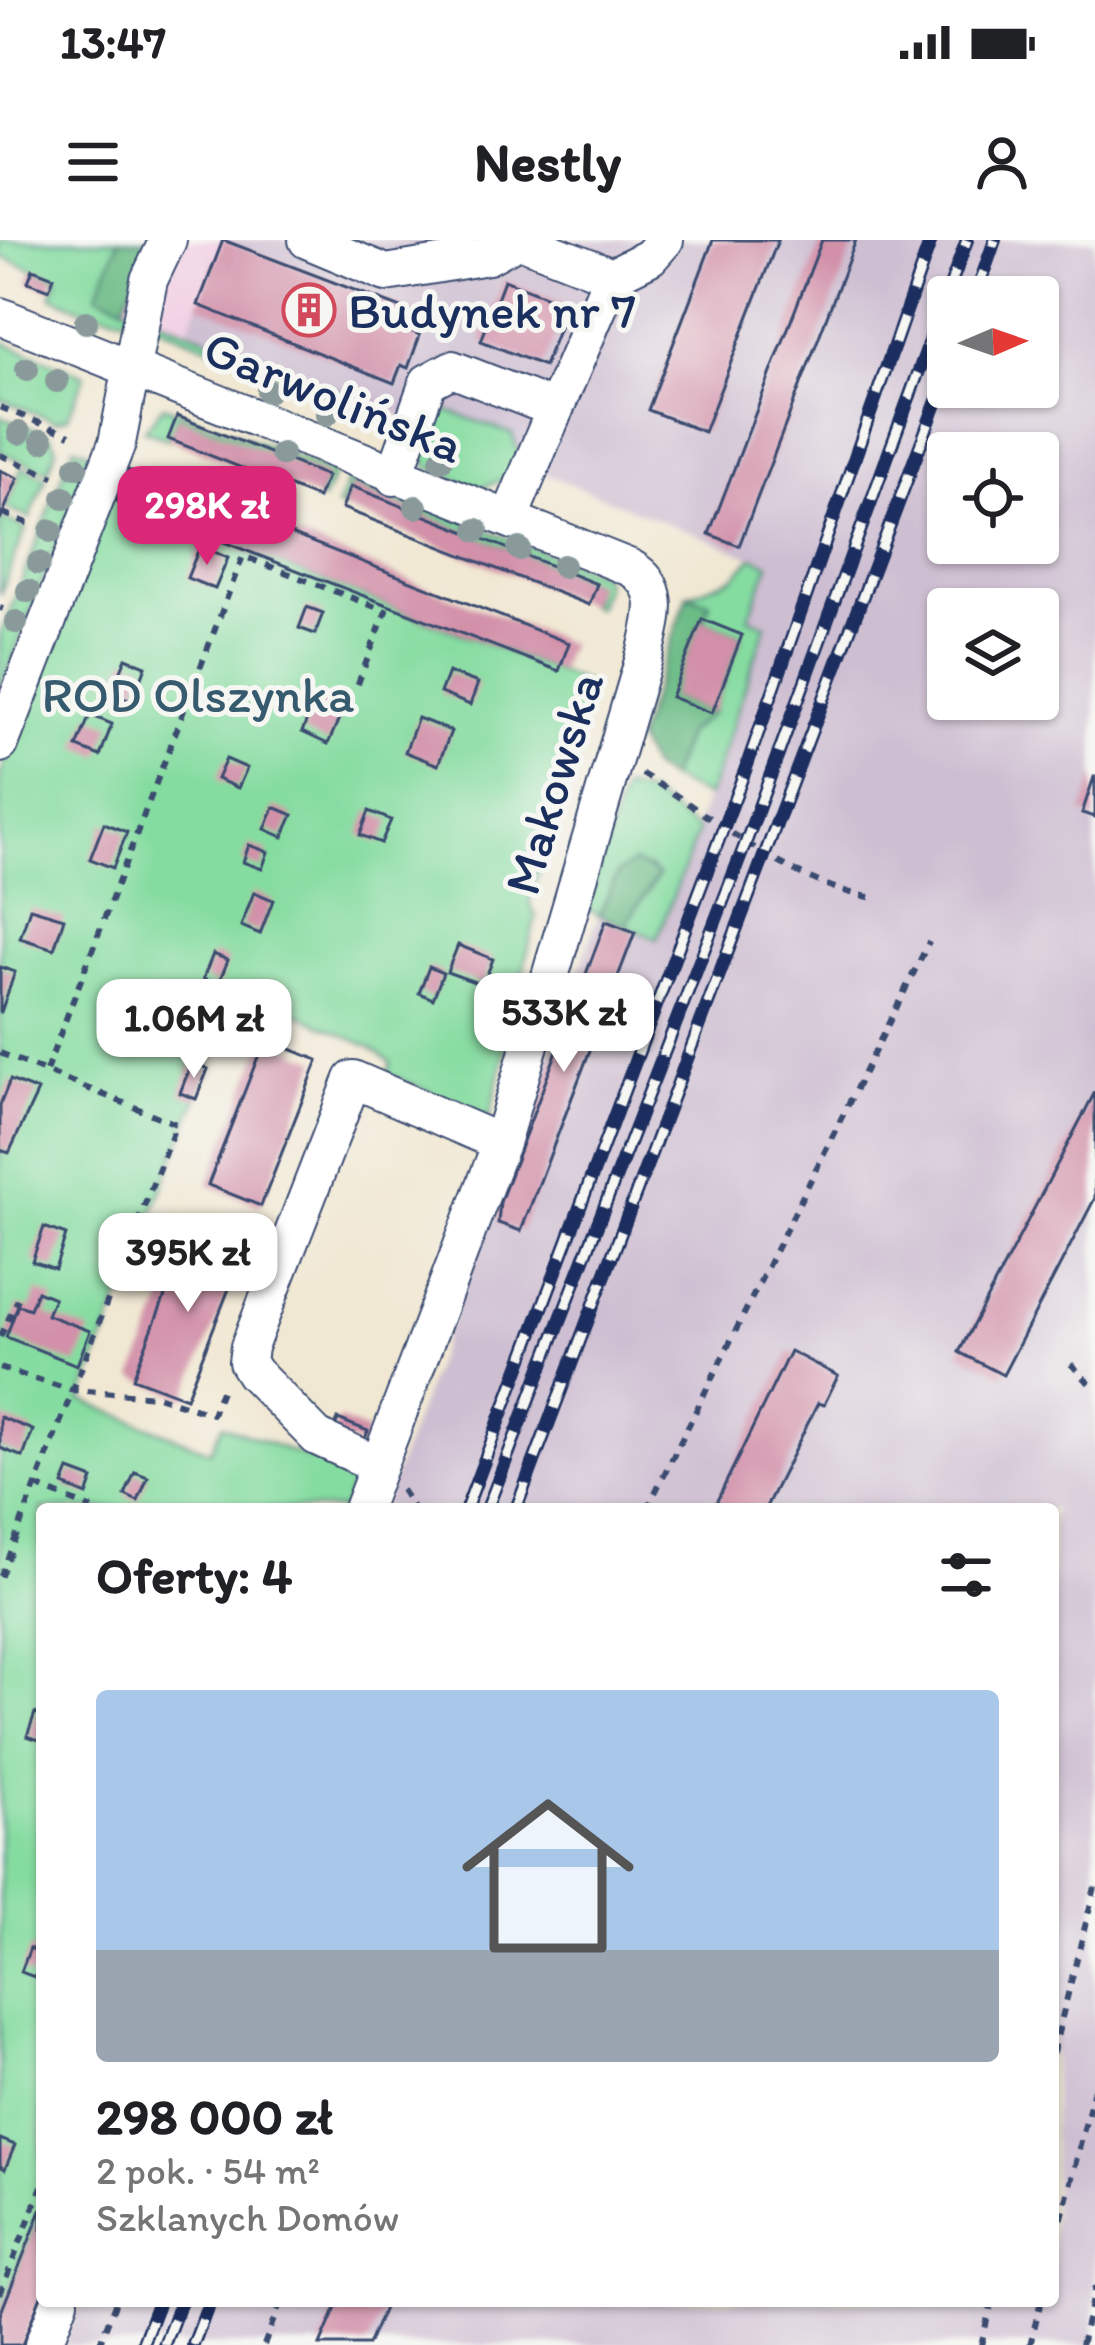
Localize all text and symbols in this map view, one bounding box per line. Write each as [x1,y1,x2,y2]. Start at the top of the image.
text: 13:47 [60,15,166,69]
icon: menu [60,129,126,195]
icon: person [969,129,1035,195]
text: Nestly [474,130,621,195]
north arrow [927,276,1059,408]
map controls [927,276,1059,720]
place label: Budynek nr 7 [348,280,636,341]
building icon: Budynek nr 7 [281,282,337,338]
street label: Garwolińska [195,317,472,476]
button: locate [927,432,1059,564]
pin: 298K zł [96,466,318,568]
text: 298K zł [144,481,270,528]
button: layers [927,588,1059,720]
park label: ROD Olszynka [41,664,355,725]
street label: Makowska [491,665,616,902]
pin: 533K zł [453,973,675,1075]
pin: 1.06M zł [70,979,318,1081]
text: 533K zł [501,988,627,1035]
text: 1.06M zł [123,994,265,1041]
pin: 395K zł [77,1213,299,1315]
text: 395K zł [125,1228,251,1275]
icon: filters [933,1542,999,1608]
text: Oferty: 4 [96,1545,292,1606]
icon: home [440,1768,656,1984]
text: 298 000 zł [96,2086,333,2147]
text: 2 pok. · 54 m² [96,2147,320,2194]
text: Szklanych Domów [96,2194,399,2241]

